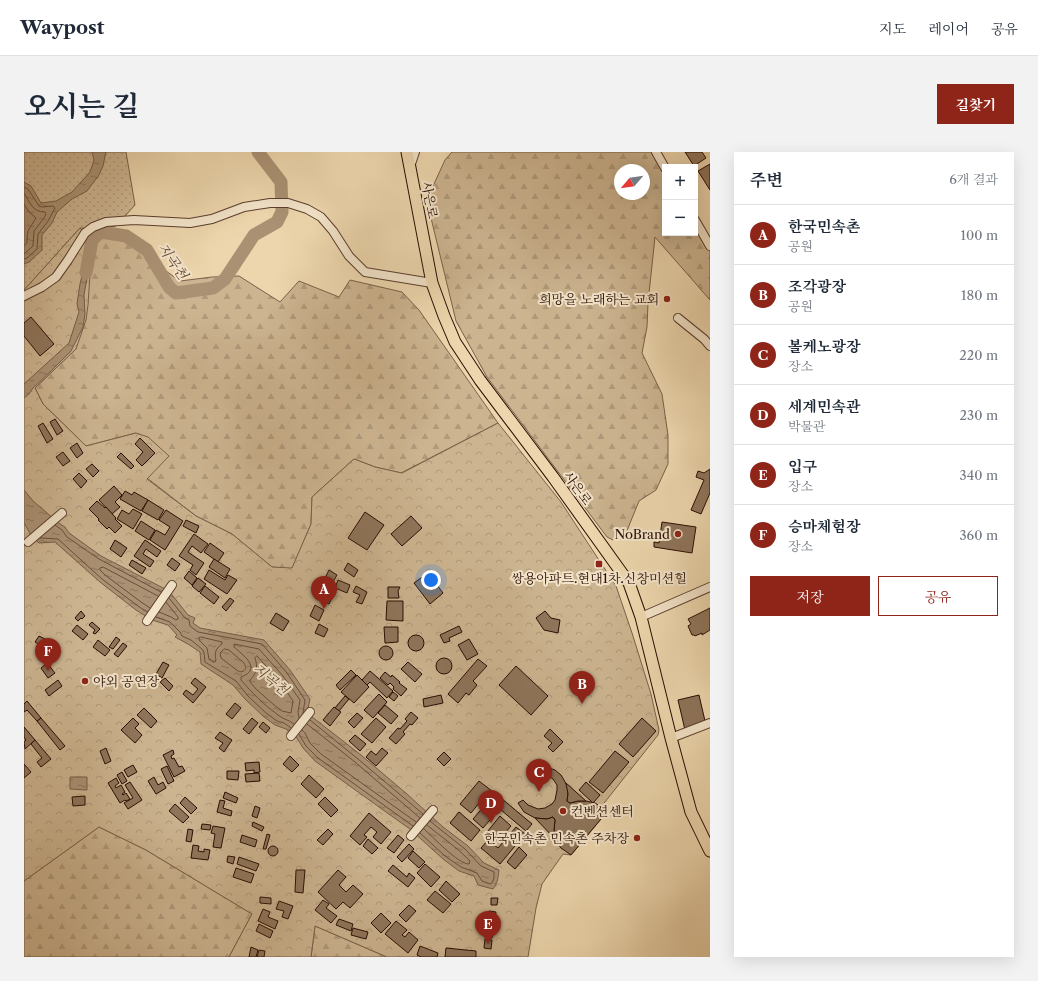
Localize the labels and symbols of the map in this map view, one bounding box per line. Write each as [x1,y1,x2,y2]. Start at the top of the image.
north arrow [614,164,650,200]
street label: 사은로 [419,180,442,220]
water label: 지곡천 [154,239,193,284]
place label: 희망을 노래하는 교회 [539,291,659,307]
marker: 희망을 노래하는 교회 [662,294,672,304]
street label: 사은로 [560,468,596,508]
place label: NoBrand [615,526,670,542]
marker: NoBrand [673,529,683,539]
marker: 쌍용아파트.현대1차.신창미션힐 [594,559,604,569]
your location [421,570,441,590]
place label: 쌍용아파트.현대1차.신창미션힐 [511,570,687,586]
pin: A [311,576,337,609]
pin: F [35,638,61,671]
water label: 지곡천 [250,659,294,700]
pin: B [569,671,595,704]
place label: 야외 공연장 [93,673,160,689]
marker: 야외 공연장 [80,676,90,686]
pin: C [526,759,552,792]
pin: D [478,790,504,823]
place label: 컨벤션센터 [571,803,634,819]
marker: 컨벤션센터 [558,806,568,816]
place label: 한국민속촌 민속촌 주차장 [484,830,629,846]
marker: 한국민속촌 민속촌 주차장 [632,833,642,843]
pin: E [475,911,501,944]

